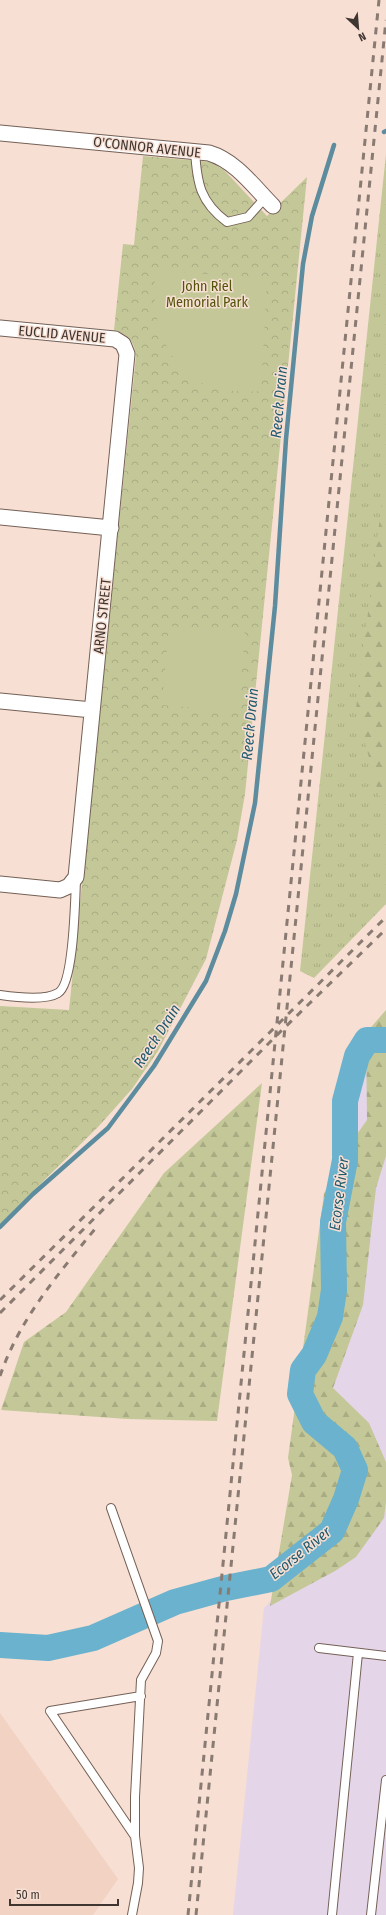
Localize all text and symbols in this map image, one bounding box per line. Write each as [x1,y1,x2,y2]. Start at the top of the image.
north arrow [338,8,378,48]
text: N [356,29,368,44]
street label: O'CONNOR AVENUE [92,133,202,162]
park label: John Riel Memorial Park [166,278,248,311]
street label: EUCLID AVENUE [18,322,107,347]
water label: Reeck Drain [267,365,291,439]
street label: ARNO STREET [90,577,115,655]
water label: Reeck Drain [238,687,262,761]
water label: Reeck Drain [130,1001,184,1071]
water label: Ecorse River [326,1156,353,1232]
water label: Ecorse River [266,1522,335,1583]
scale bar [10,1881,118,1907]
text: 50 m [16,1888,40,1902]

